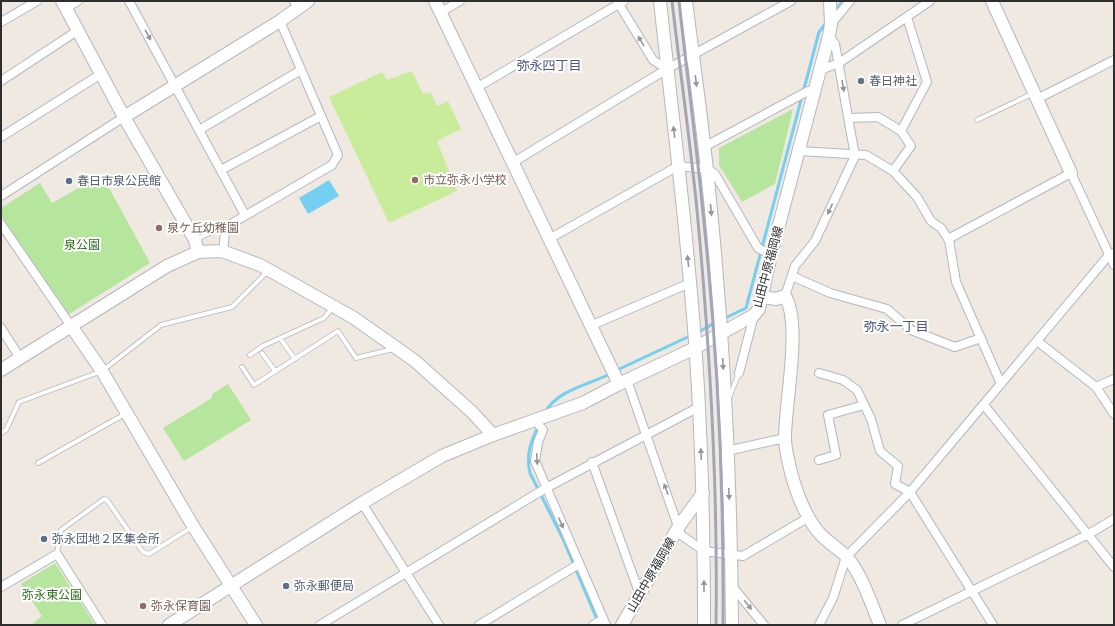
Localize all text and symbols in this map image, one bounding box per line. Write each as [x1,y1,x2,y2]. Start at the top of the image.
one-way arrow [144,29,151,41]
one-way arrow [638,35,645,47]
district label: 弥永四丁目 [516,57,582,74]
place label: 春日神社 [869,73,917,89]
one-way arrow [692,75,699,87]
marker: 春日神社 [856,76,866,86]
one-way arrow [840,80,846,92]
one-way arrow [671,126,678,138]
place label: 市立弥永小学校 [423,172,507,188]
place label: 春日市泉公民館 [77,173,161,189]
marker: 市立弥永小学校 [410,175,420,185]
marker: 春日市泉公民館 [64,176,74,186]
one-way arrow [708,204,715,217]
one-way arrow [827,204,833,215]
place label: 泉ケ丘幼稚園 [167,220,239,236]
marker: 泉ケ丘幼稚園 [154,223,164,233]
street label: 山田中原福岡線 [749,224,787,310]
park label: 泉公園 [64,237,100,253]
one-way arrow [685,255,691,267]
district label: 弥永一丁目 [863,318,929,335]
one-way arrow [719,358,726,370]
one-way arrow [698,447,704,460]
one-way arrow [534,453,540,466]
one-way arrow [662,483,668,495]
one-way arrow [726,488,732,501]
one-way arrow [559,518,565,530]
place label: 弥永団地２区集会所 [52,531,160,547]
marker: 弥永団地２区集会所 [39,534,49,544]
street label: 山田中原福岡線 [623,535,679,615]
place label: 弥永郵便局 [294,578,354,594]
one-way arrow [701,579,707,592]
marker: 弥永郵便局 [281,581,291,591]
park label: 弥永東公園 [22,587,82,603]
place label: 弥永保育園 [151,598,211,614]
one-way arrow [744,600,752,611]
marker: 弥永保育園 [138,601,148,611]

